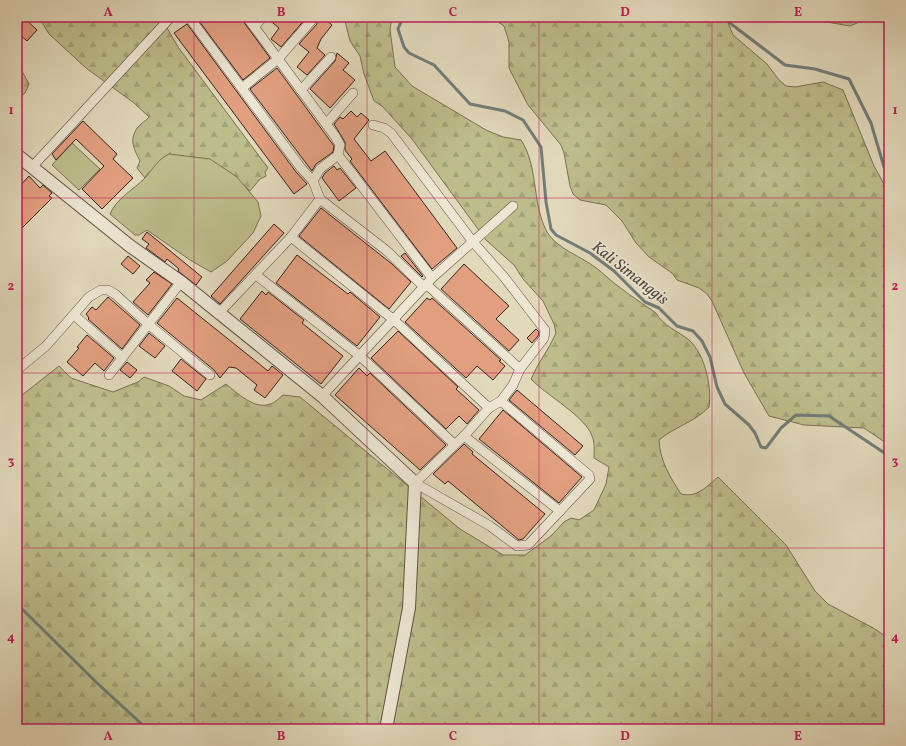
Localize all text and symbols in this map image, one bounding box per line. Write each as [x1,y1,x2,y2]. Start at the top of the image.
text: A [103,4,113,22]
text: B [277,4,286,22]
text: C [449,4,457,22]
text: D [620,4,630,22]
text: E [794,4,802,22]
text: 1 [8,102,14,120]
text: 1 [892,102,898,120]
water label: Kali Simanggis [587,237,673,311]
text: 2 [8,278,15,296]
text: 2 [892,278,899,296]
text: 3 [8,453,15,471]
text: 3 [892,453,899,471]
text: 4 [7,629,15,647]
text: 4 [891,629,899,647]
text: A [103,728,113,746]
text: B [277,728,286,746]
text: C [449,728,457,746]
text: D [620,728,630,746]
text: E [794,728,802,746]

